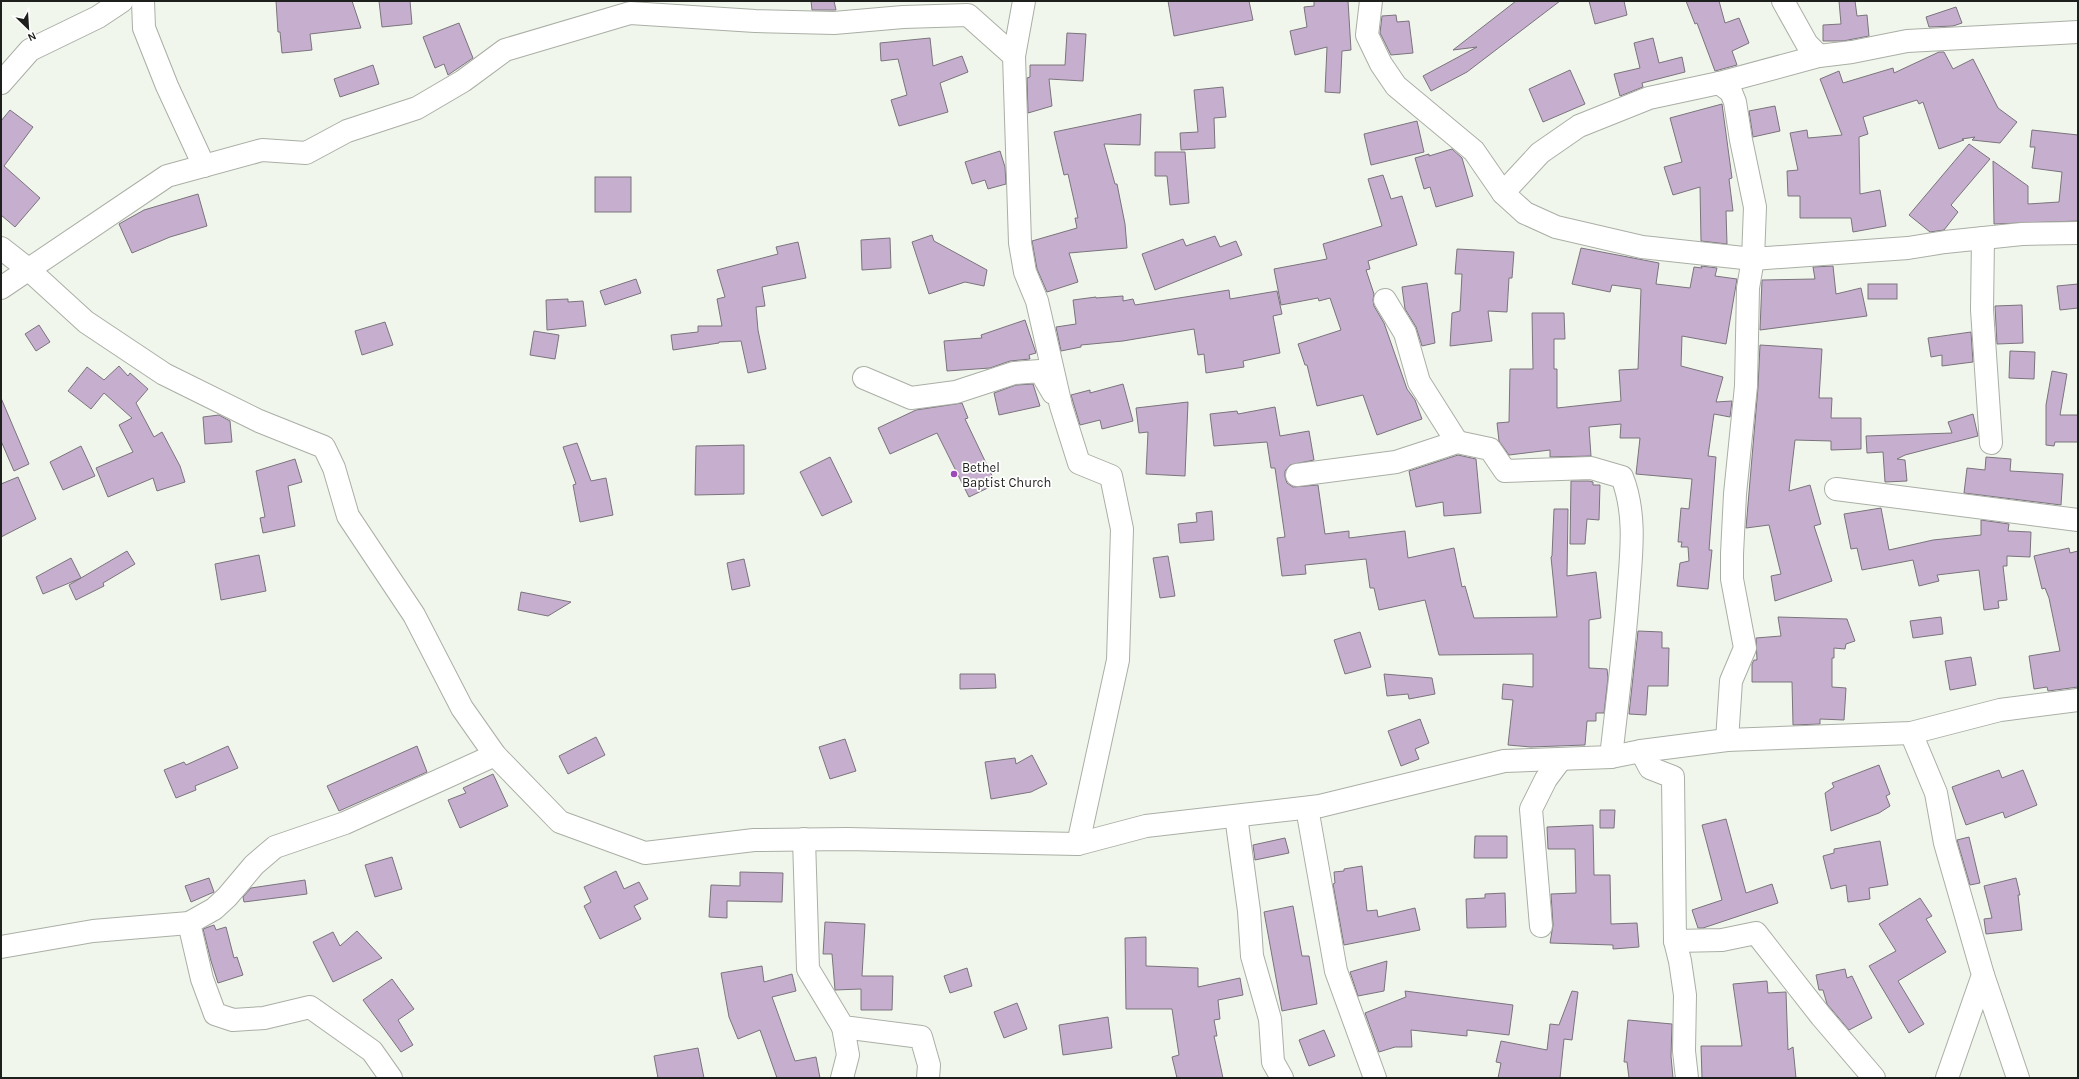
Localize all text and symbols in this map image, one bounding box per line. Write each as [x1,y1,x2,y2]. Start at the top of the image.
north arrow [8,8,48,48]
text: N [26,29,38,44]
place label: Bethel Baptist Church [962,460,1051,490]
marker: Bethel Baptist Church [949,469,959,479]

